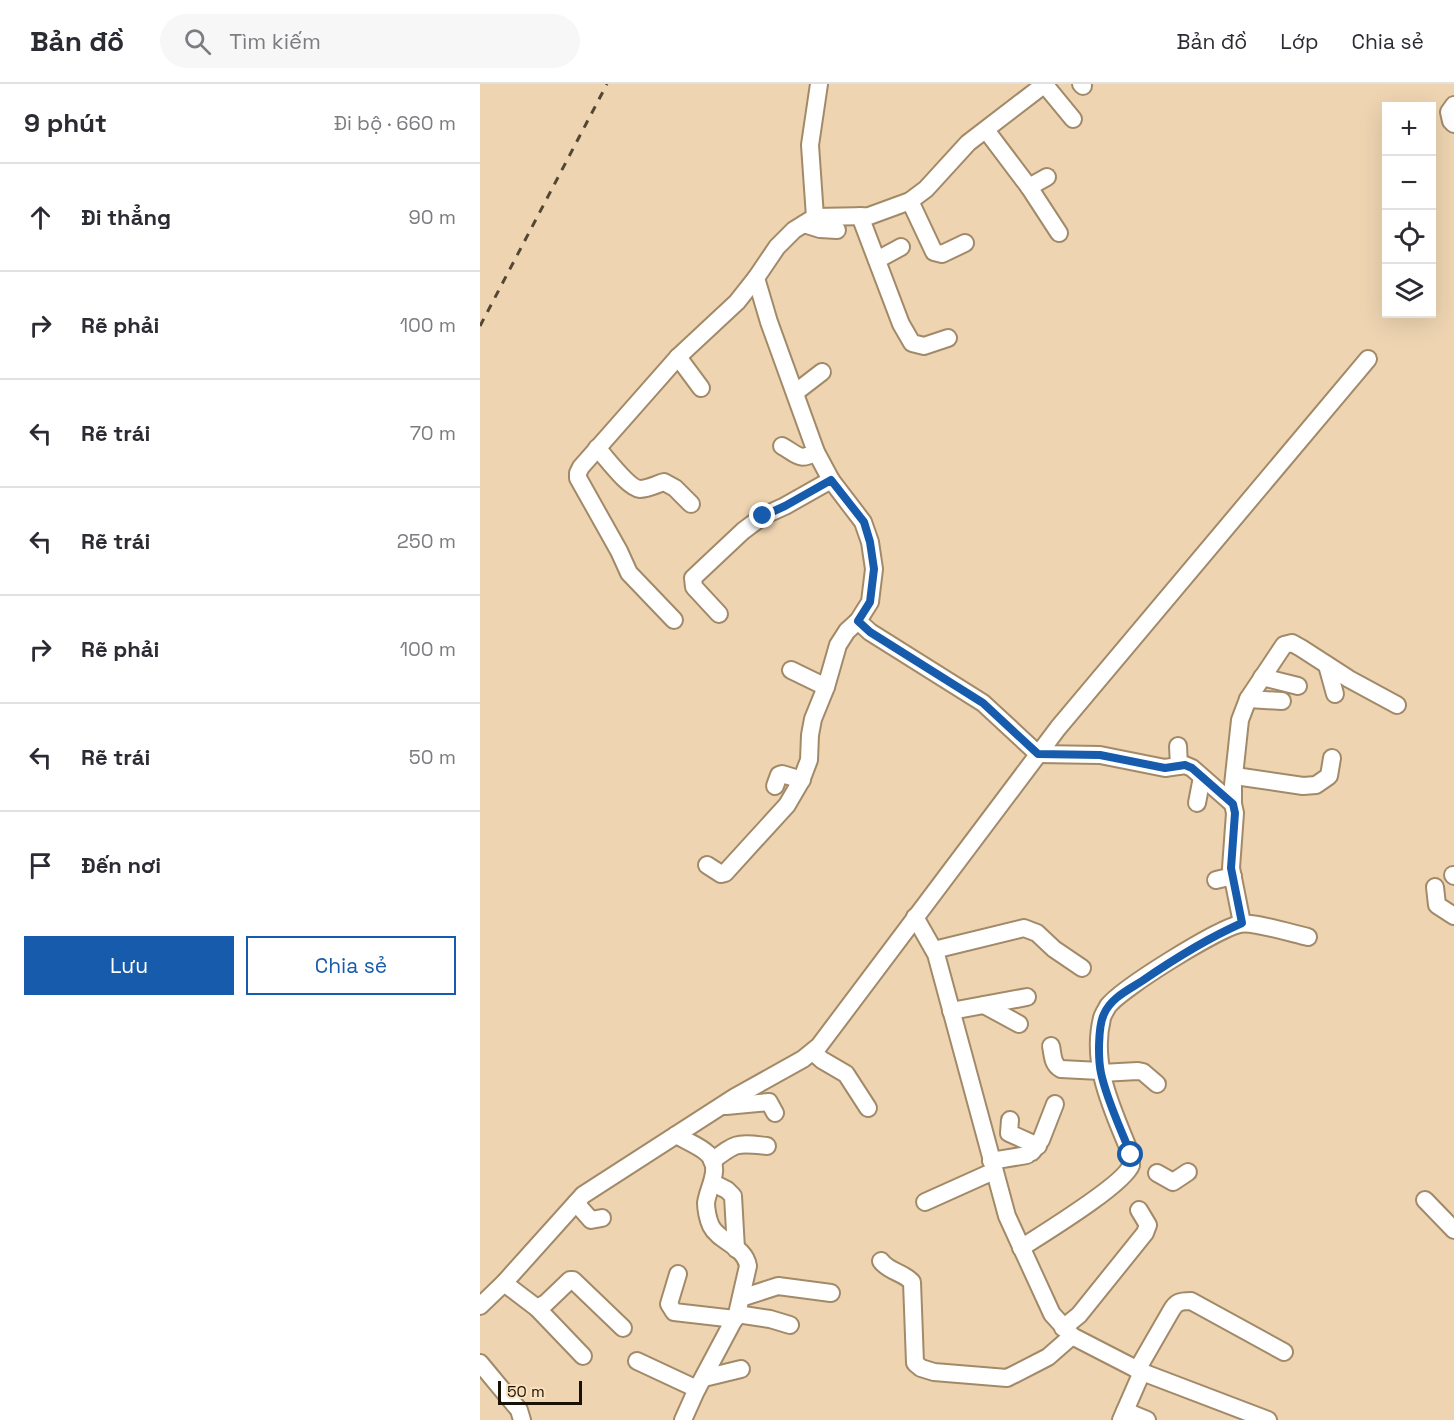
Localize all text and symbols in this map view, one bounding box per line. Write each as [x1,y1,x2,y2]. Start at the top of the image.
search box [160,14,580,68]
text: Bản đồ [30,23,124,59]
icon: search [181,25,214,58]
text: Tìm kiếm [229,27,321,55]
text: Bản đồ [1177,28,1247,55]
text: Lớp [1280,28,1319,55]
text: Chia sẻ [1352,28,1424,55]
map controls [1382,102,1436,318]
button: + [1382,102,1436,156]
text: 9 phút [24,106,107,140]
text: Đi bộ · 660 m [334,110,456,136]
button: − [1382,156,1436,210]
icon: ahead [24,201,57,234]
text: Đi thẳng [81,203,171,231]
text: 90 m [409,204,456,230]
button: locate [1382,210,1436,264]
button: layers [1382,264,1436,318]
icon: right [24,309,57,342]
text: Rẽ phải [81,311,159,339]
text: 100 m [400,312,456,338]
icon: left [24,417,57,450]
text: Rẽ trái [81,419,150,447]
text: 70 m [410,420,456,446]
route end [749,502,775,528]
icon: left [24,525,57,558]
text: Rẽ trái [81,527,150,555]
text: 250 m [397,528,456,554]
icon: right [24,633,57,666]
text: Rẽ phải [81,635,159,663]
text: 100 m [400,636,456,662]
icon: left [24,741,57,774]
text: Rẽ trái [81,743,150,771]
text: 50 m [409,744,456,770]
icon: arrive [24,849,57,882]
text: Đến nơi [81,851,161,879]
button: Lưu [24,936,234,995]
button: Chia sẻ [246,936,456,995]
route start [1117,1141,1143,1167]
scale bar [498,1378,582,1406]
text: 50 m [507,1381,545,1402]

